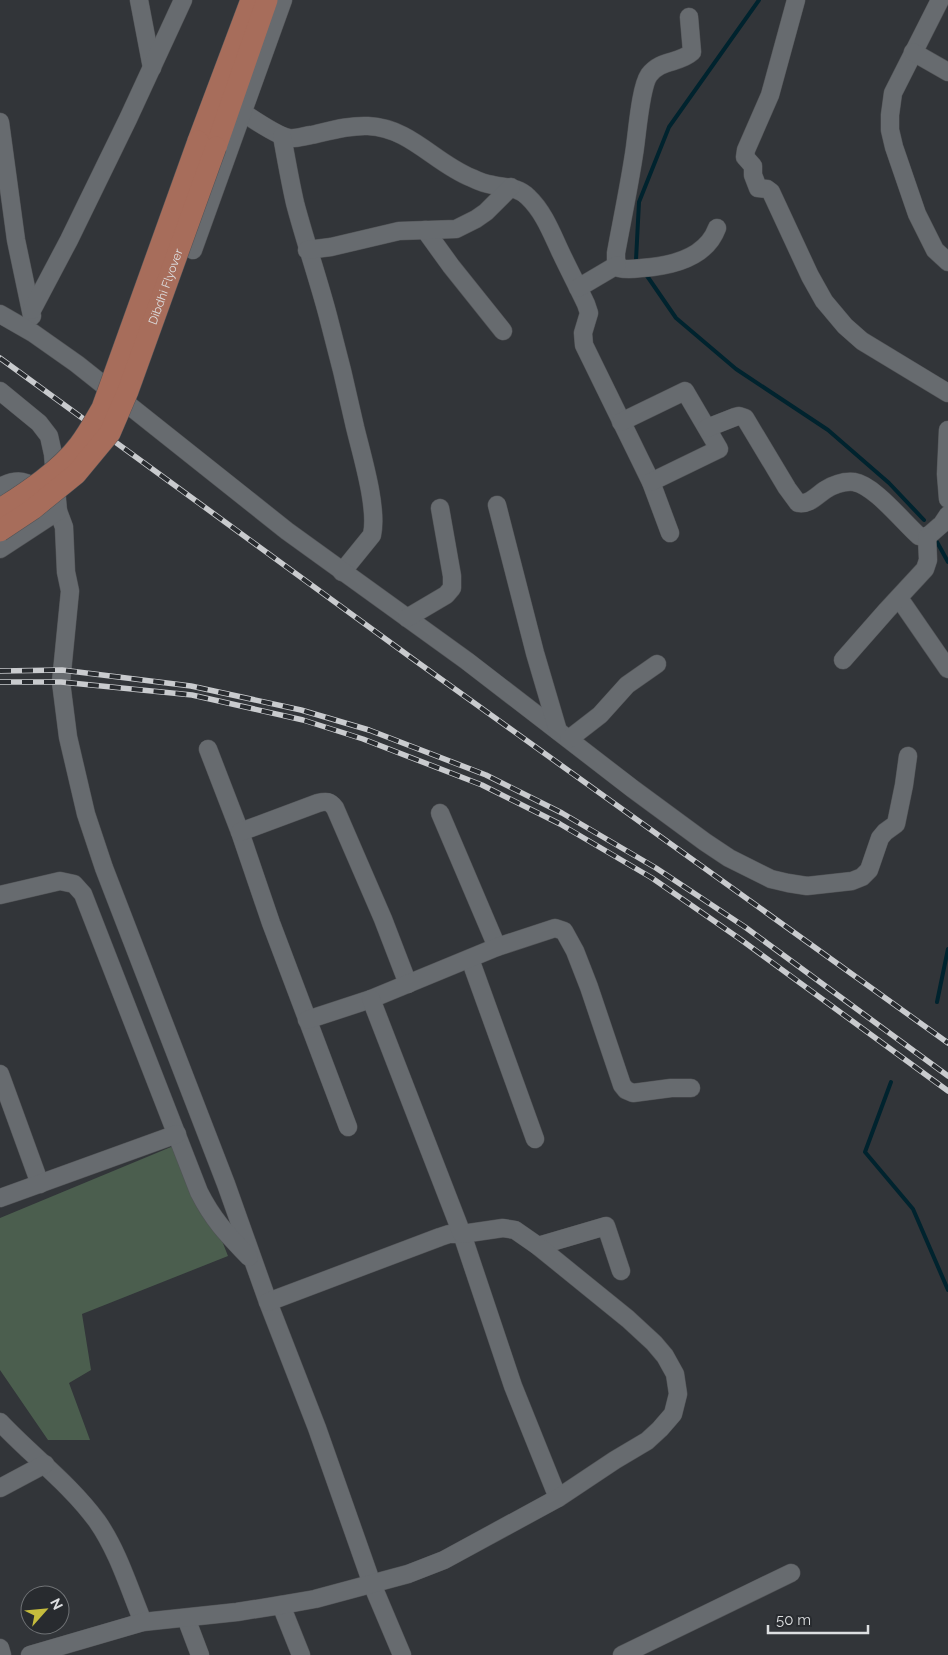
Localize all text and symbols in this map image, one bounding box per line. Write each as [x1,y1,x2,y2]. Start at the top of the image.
street label: Dibdhi Flyover [146,246,186,326]
north arrow [20,1585,70,1635]
text: N [47,1596,66,1612]
scale bar [768,1602,868,1634]
text: 50 m [776,1611,811,1629]

